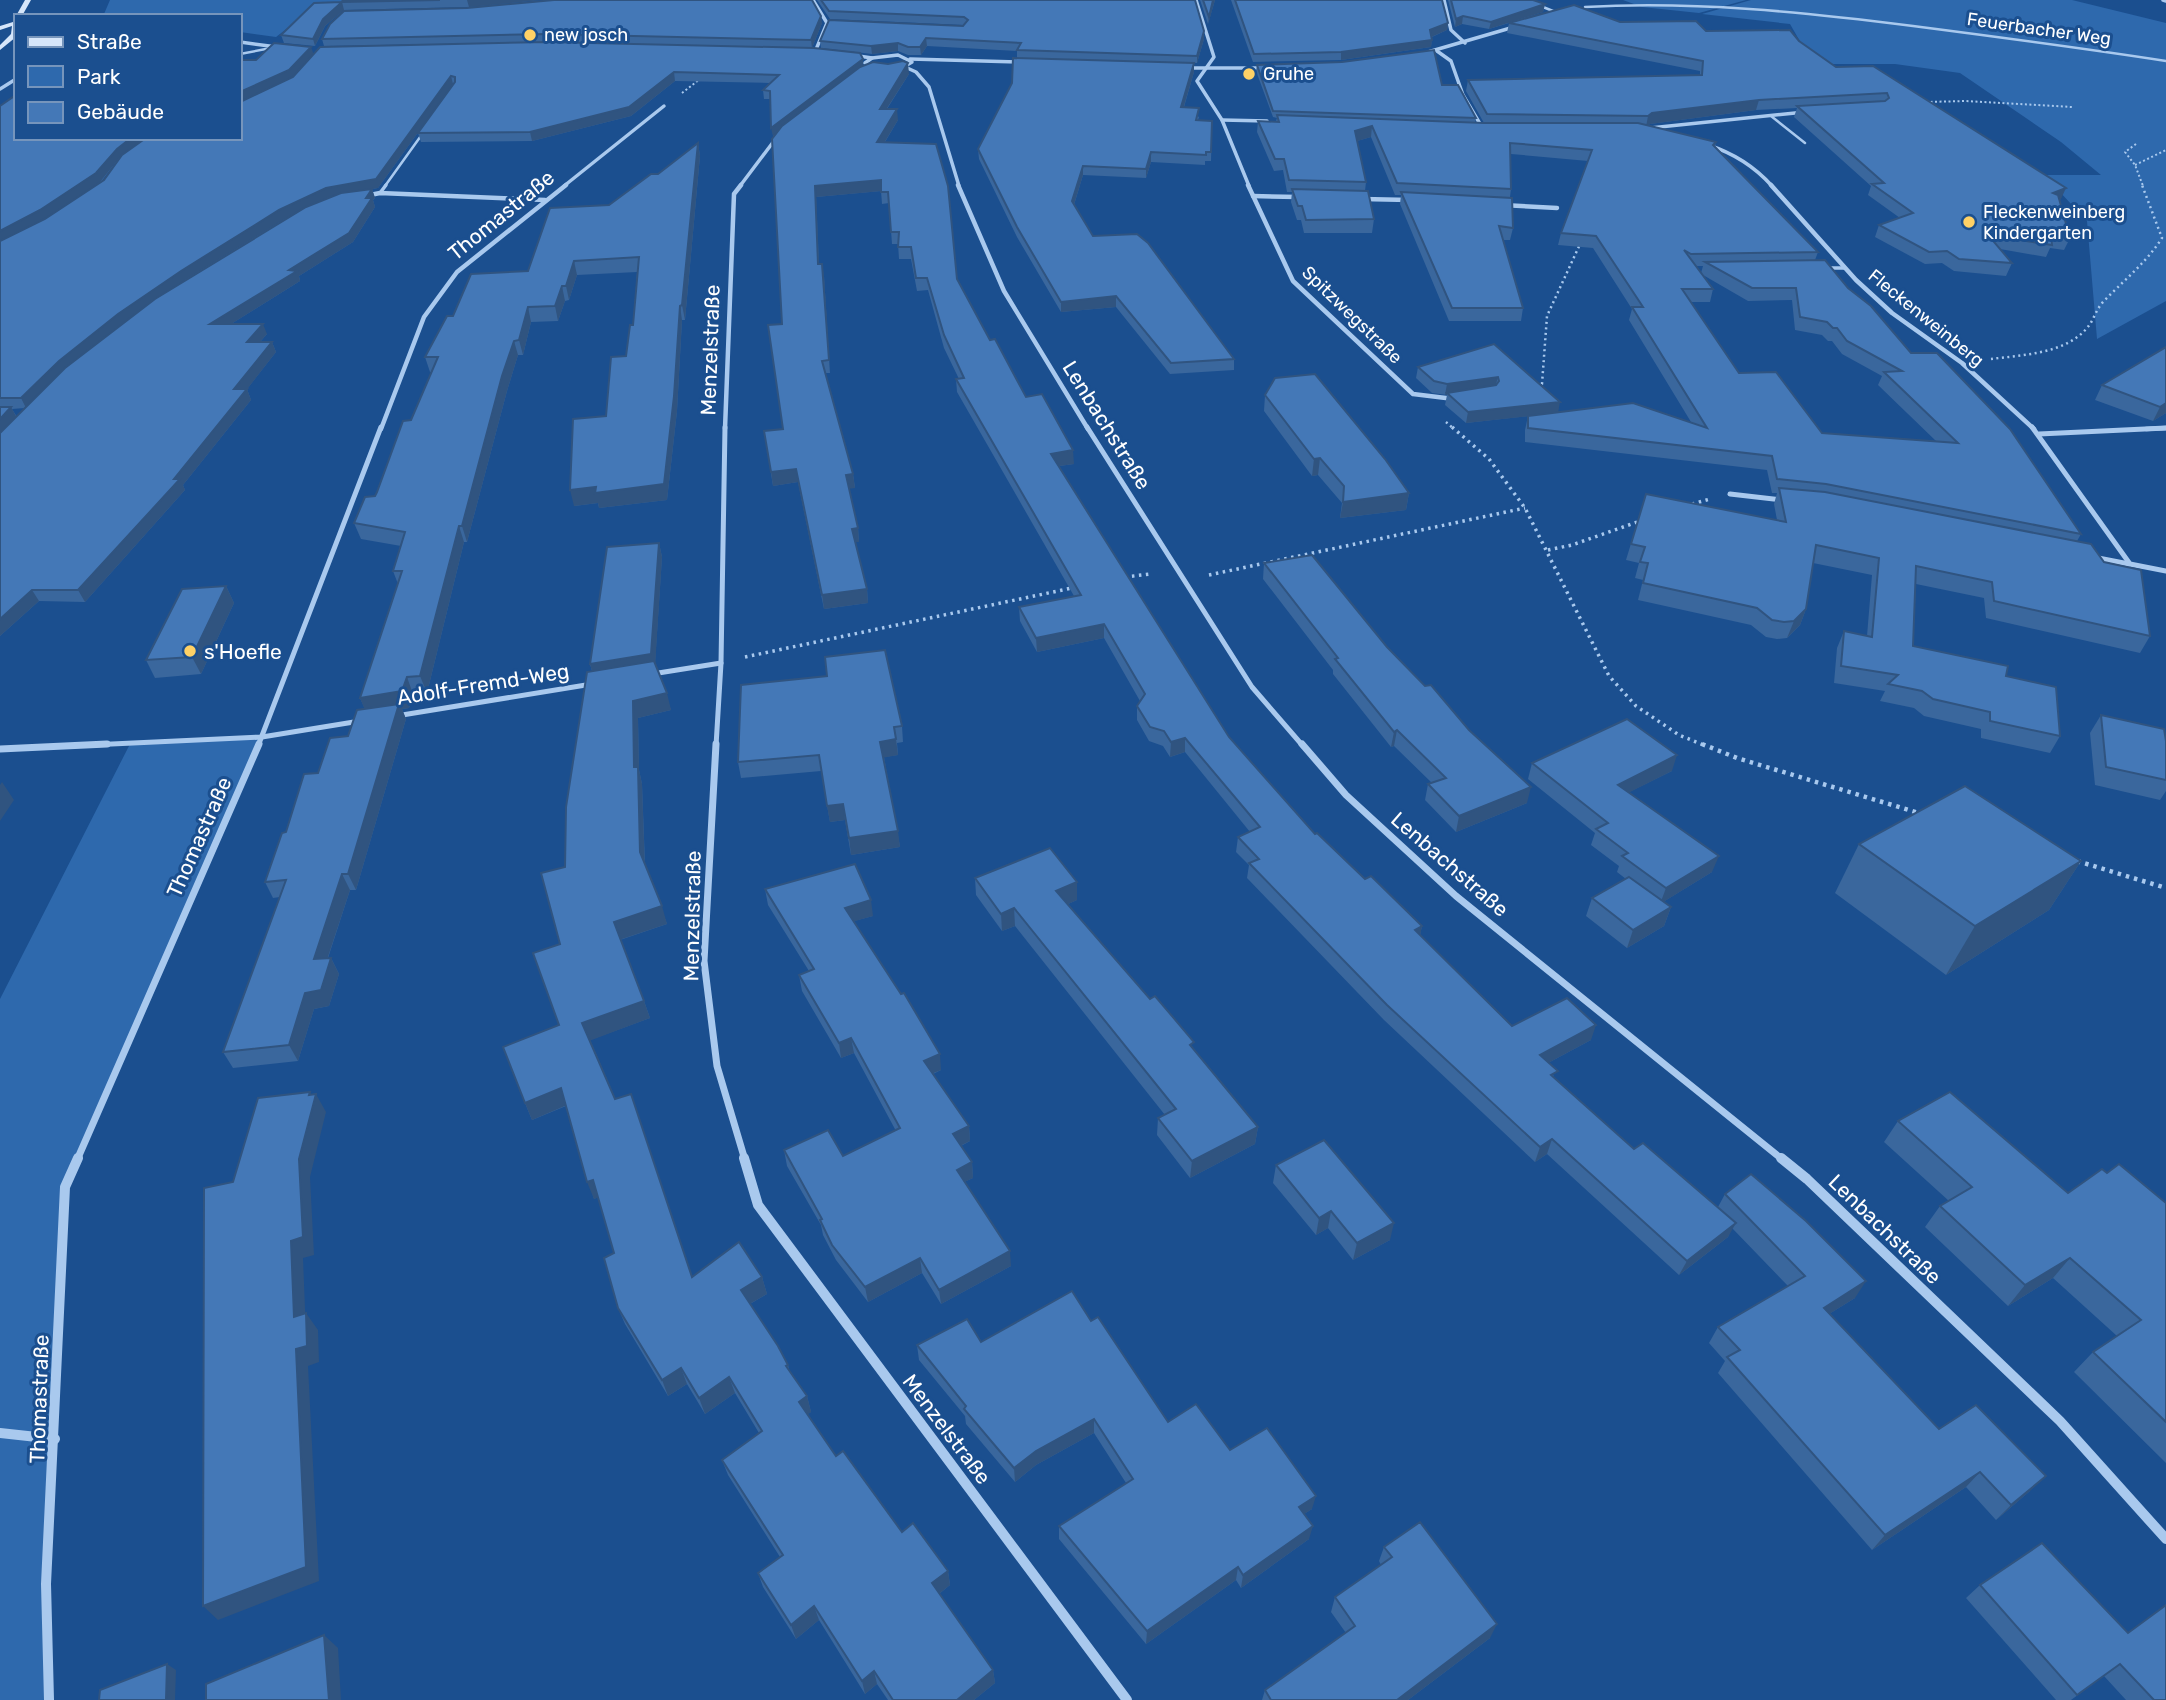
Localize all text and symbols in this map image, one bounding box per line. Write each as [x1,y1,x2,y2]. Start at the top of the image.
street label: Feuerbacher Weg [1966,8,2112,50]
legend [14,14,242,140]
place label: new josch [544,24,628,46]
marker: new josch [522,27,538,43]
text: Straße [77,29,142,54]
place label: Gruhe [1263,63,1314,85]
text: Park [77,64,121,89]
marker: Gruhe [1241,66,1257,82]
text: Gebäude [77,99,164,124]
street label: Thomastraße [443,165,559,265]
place label: Fleckenweinberg Kindergarten [1983,201,2125,244]
marker: Fleckenweinberg Kindergarten [1961,214,1977,230]
street label: Spitzwegstraße [1297,262,1407,368]
street label: Fleckenweinberg [1864,265,1988,371]
street label: Menzelstraße [695,284,725,416]
street label: Lenbachstraße [1057,356,1157,494]
place label: s'Hoefle [204,639,282,664]
marker: s'Hoefle [182,643,198,659]
street label: Adolf-Fremd-Weg [395,658,571,710]
street label: Thomastraße [161,773,237,901]
street label: Lenbachstraße [1386,806,1514,922]
street label: Menzelstraße [678,850,706,982]
street label: Lenbachstraße [1823,1169,1947,1289]
street label: Thomastraße [24,1334,54,1464]
street label: Menzelstraße [898,1369,996,1489]

